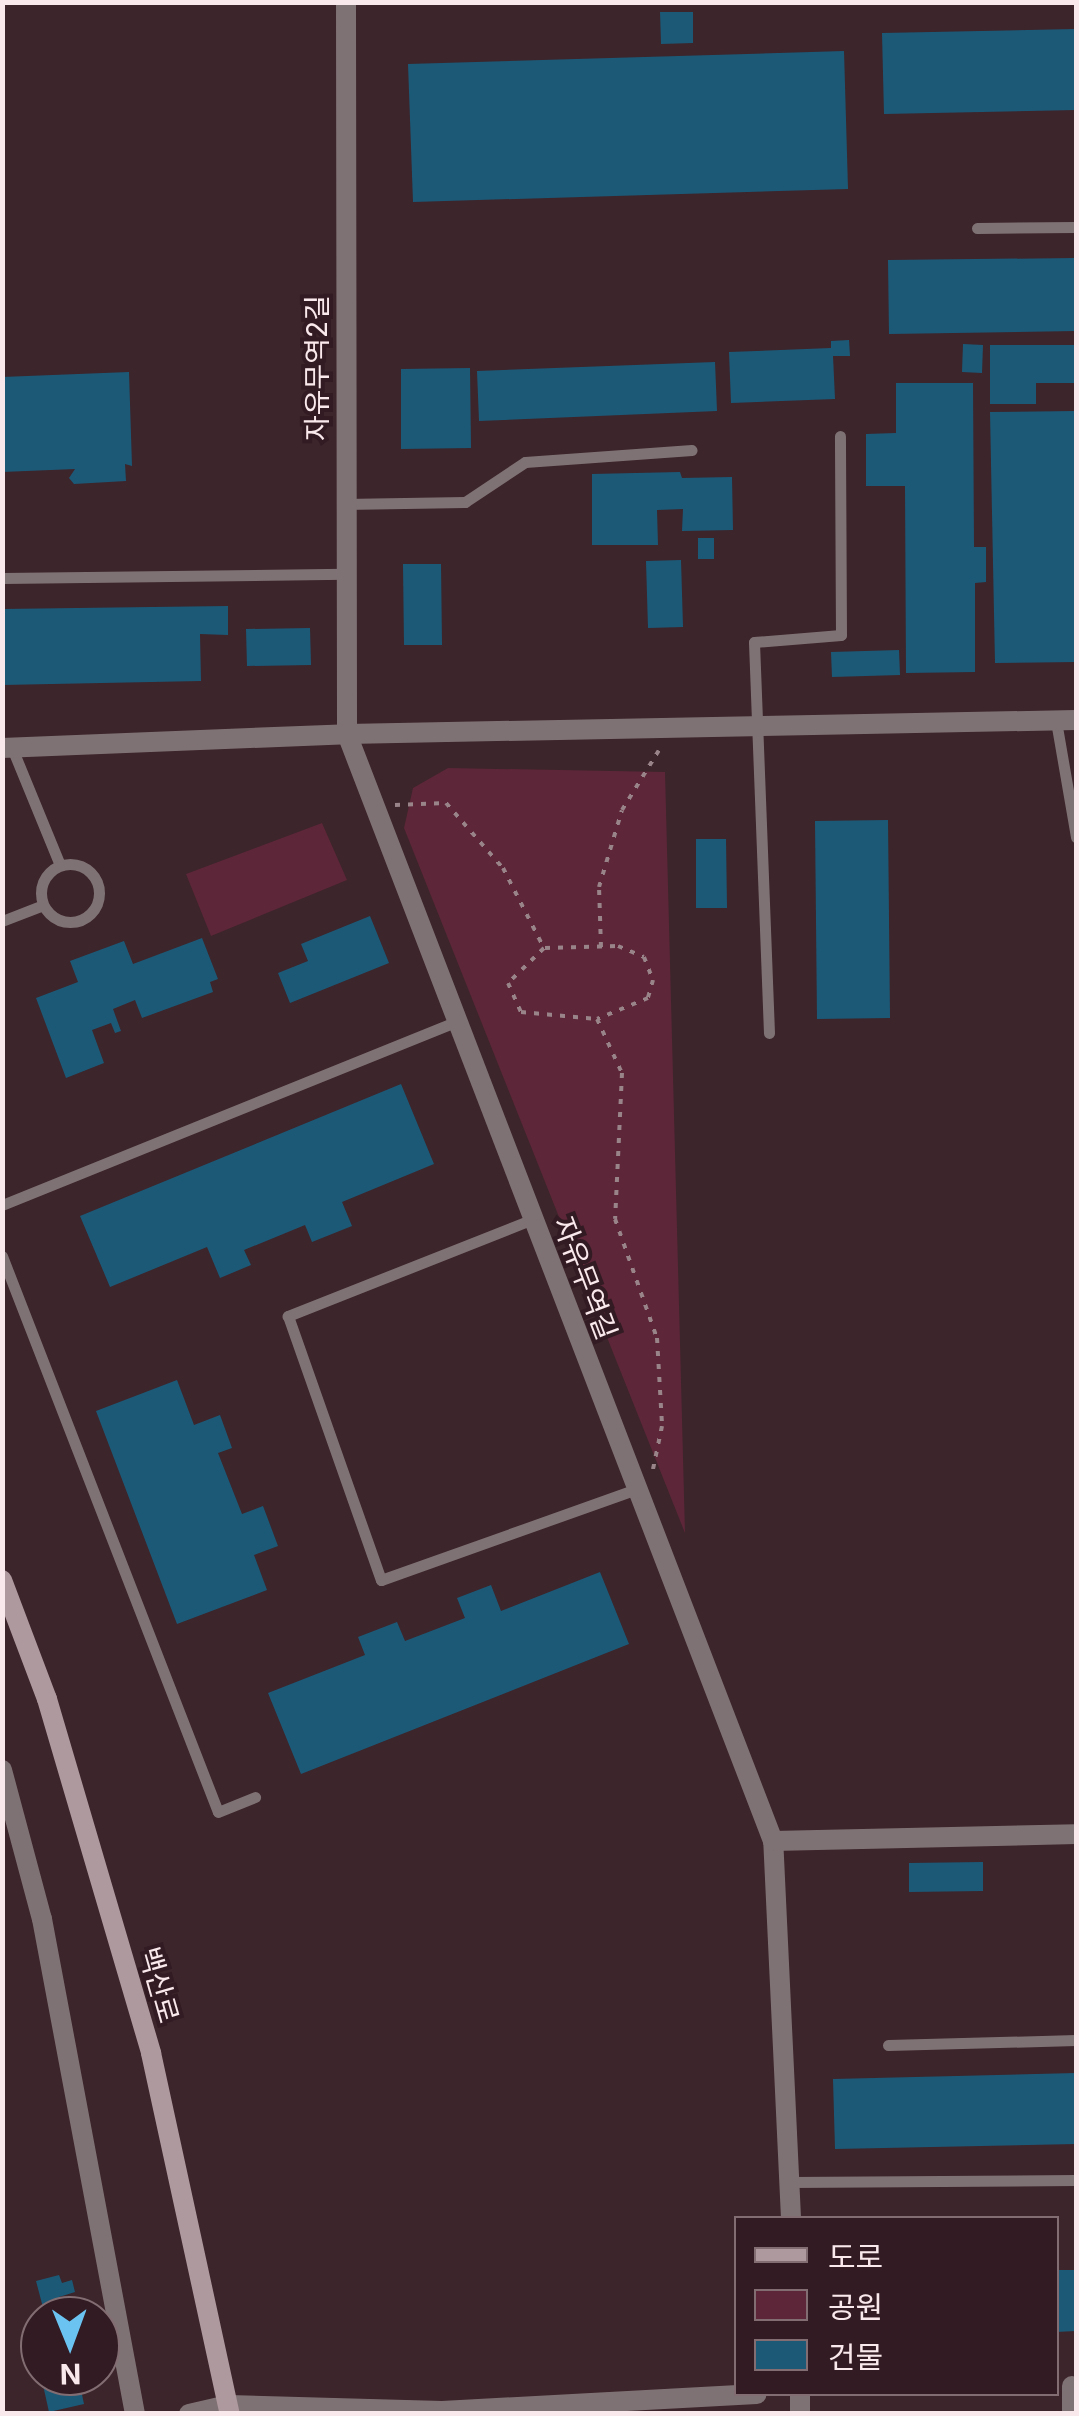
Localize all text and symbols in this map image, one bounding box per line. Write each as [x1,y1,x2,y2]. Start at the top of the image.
street label: 자유무역2길 [300,295,334,441]
street label: 자유무역길 [546,1212,624,1344]
street label: 백산로 [132,1943,186,2027]
legend [734,2216,1059,2396]
text: 도로 [828,2239,883,2275]
text: 공원 [828,2289,883,2325]
north arrow [20,2296,120,2396]
text: 건물 [828,2339,883,2375]
text: N [60,2357,81,2391]

